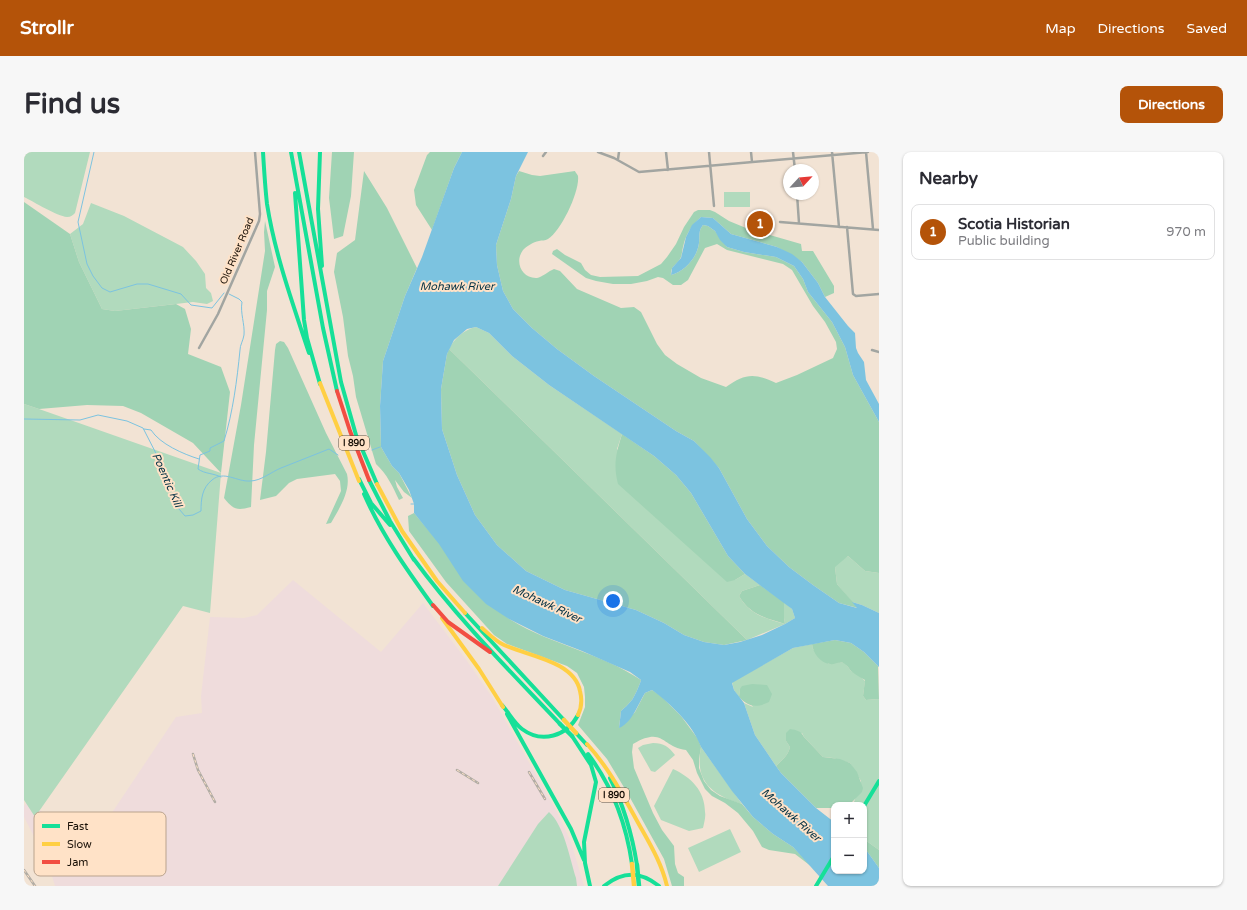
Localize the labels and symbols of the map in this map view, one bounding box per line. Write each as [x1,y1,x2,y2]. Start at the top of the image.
north arrow [783,164,819,200]
pin: 1 [747,209,773,239]
street label: Old River Road [218,216,256,286]
water label: Mohawk River [420,280,496,293]
road number: I 890 [339,436,369,450]
water label: Poentic Kill [149,451,185,510]
water label: Mohawk River [511,582,585,626]
your location [603,591,623,611]
water label: Mohawk River [759,786,825,845]
road number: I 890 [599,788,629,802]
legend [34,812,166,876]
text: Fast [67,820,88,833]
text: Slow [67,838,92,851]
text: Jam [67,856,88,869]

